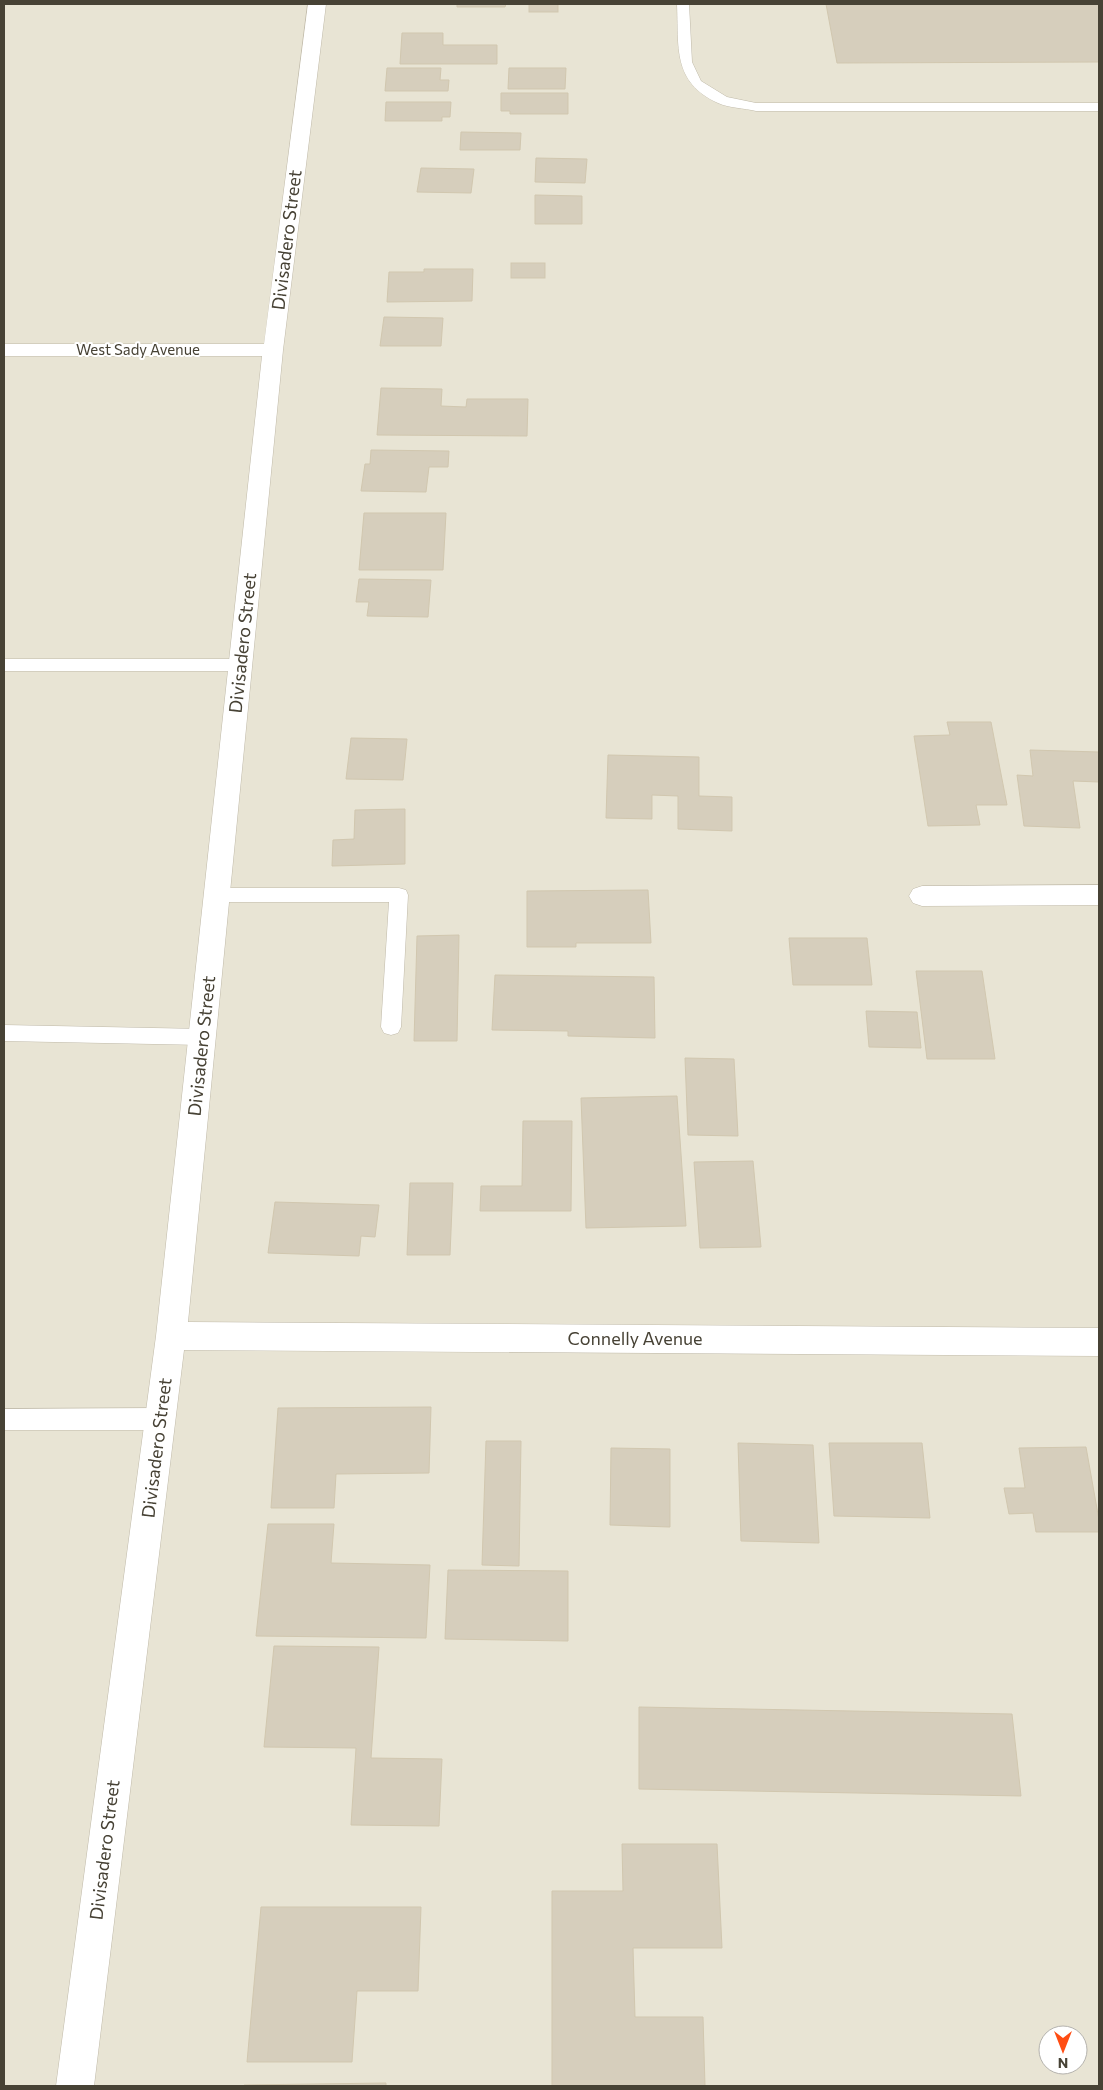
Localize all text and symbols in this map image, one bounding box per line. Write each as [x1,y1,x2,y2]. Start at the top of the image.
street label: Divisadero Street [266,168,306,311]
street label: West Sady Avenue [76,340,200,358]
street label: Divisadero Street [224,572,260,714]
street label: Divisadero Street [183,975,219,1117]
street label: Connelly Avenue [567,1327,703,1349]
street label: Divisadero Street [136,1376,176,1519]
street label: Divisadero Street [84,1778,124,1921]
north arrow [1038,2025,1088,2075]
text: N [1058,2055,1068,2072]

